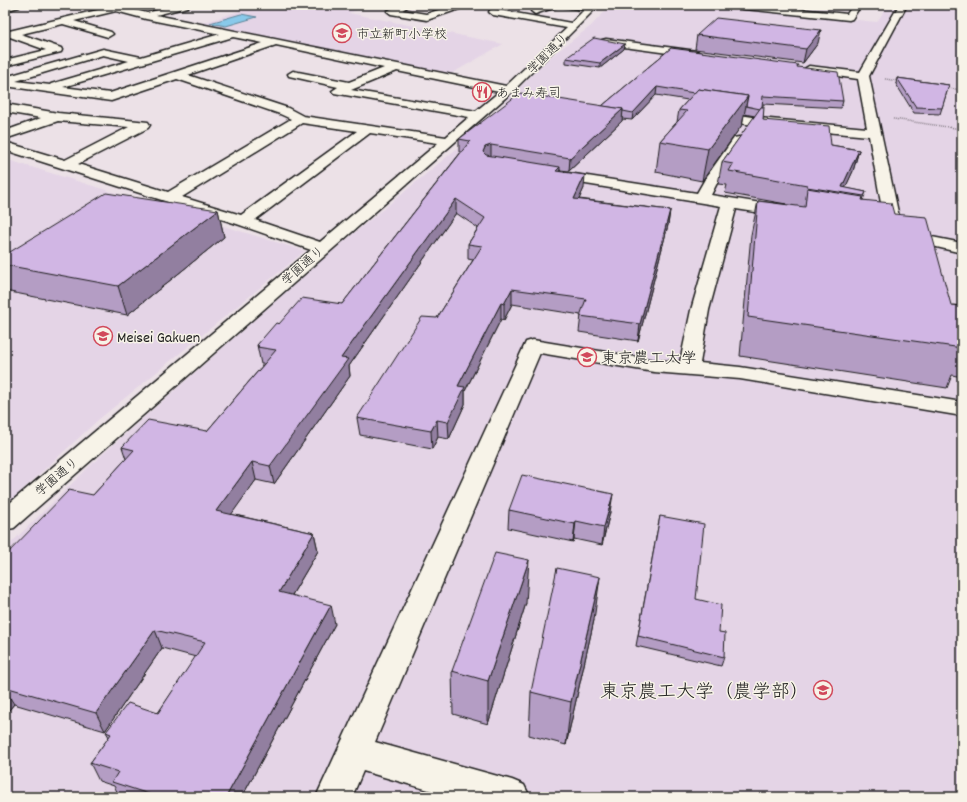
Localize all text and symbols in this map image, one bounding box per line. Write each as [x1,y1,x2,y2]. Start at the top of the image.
school or university icon: 市立新町小学校 [331,22,353,44]
place label: 市立新町小学校 [356,26,447,45]
street label: 学園通り [523,30,574,80]
restaurant icon: あまみ寿司 [471,81,493,103]
place label: あまみ寿司 [496,85,561,104]
street label: 学園通り [278,243,330,291]
school or university icon: Meisei Gakuen [92,325,114,347]
place label: Meisei Gakuen [117,327,200,350]
school or university icon: 東京農工大学 [576,346,598,368]
place label: 東京農工大学 [601,348,697,371]
street label: 学園通り [32,454,84,502]
school or university icon: 東京農工大学（農学部） [812,679,834,701]
place label: 東京農工大学（農学部） [600,680,809,707]

